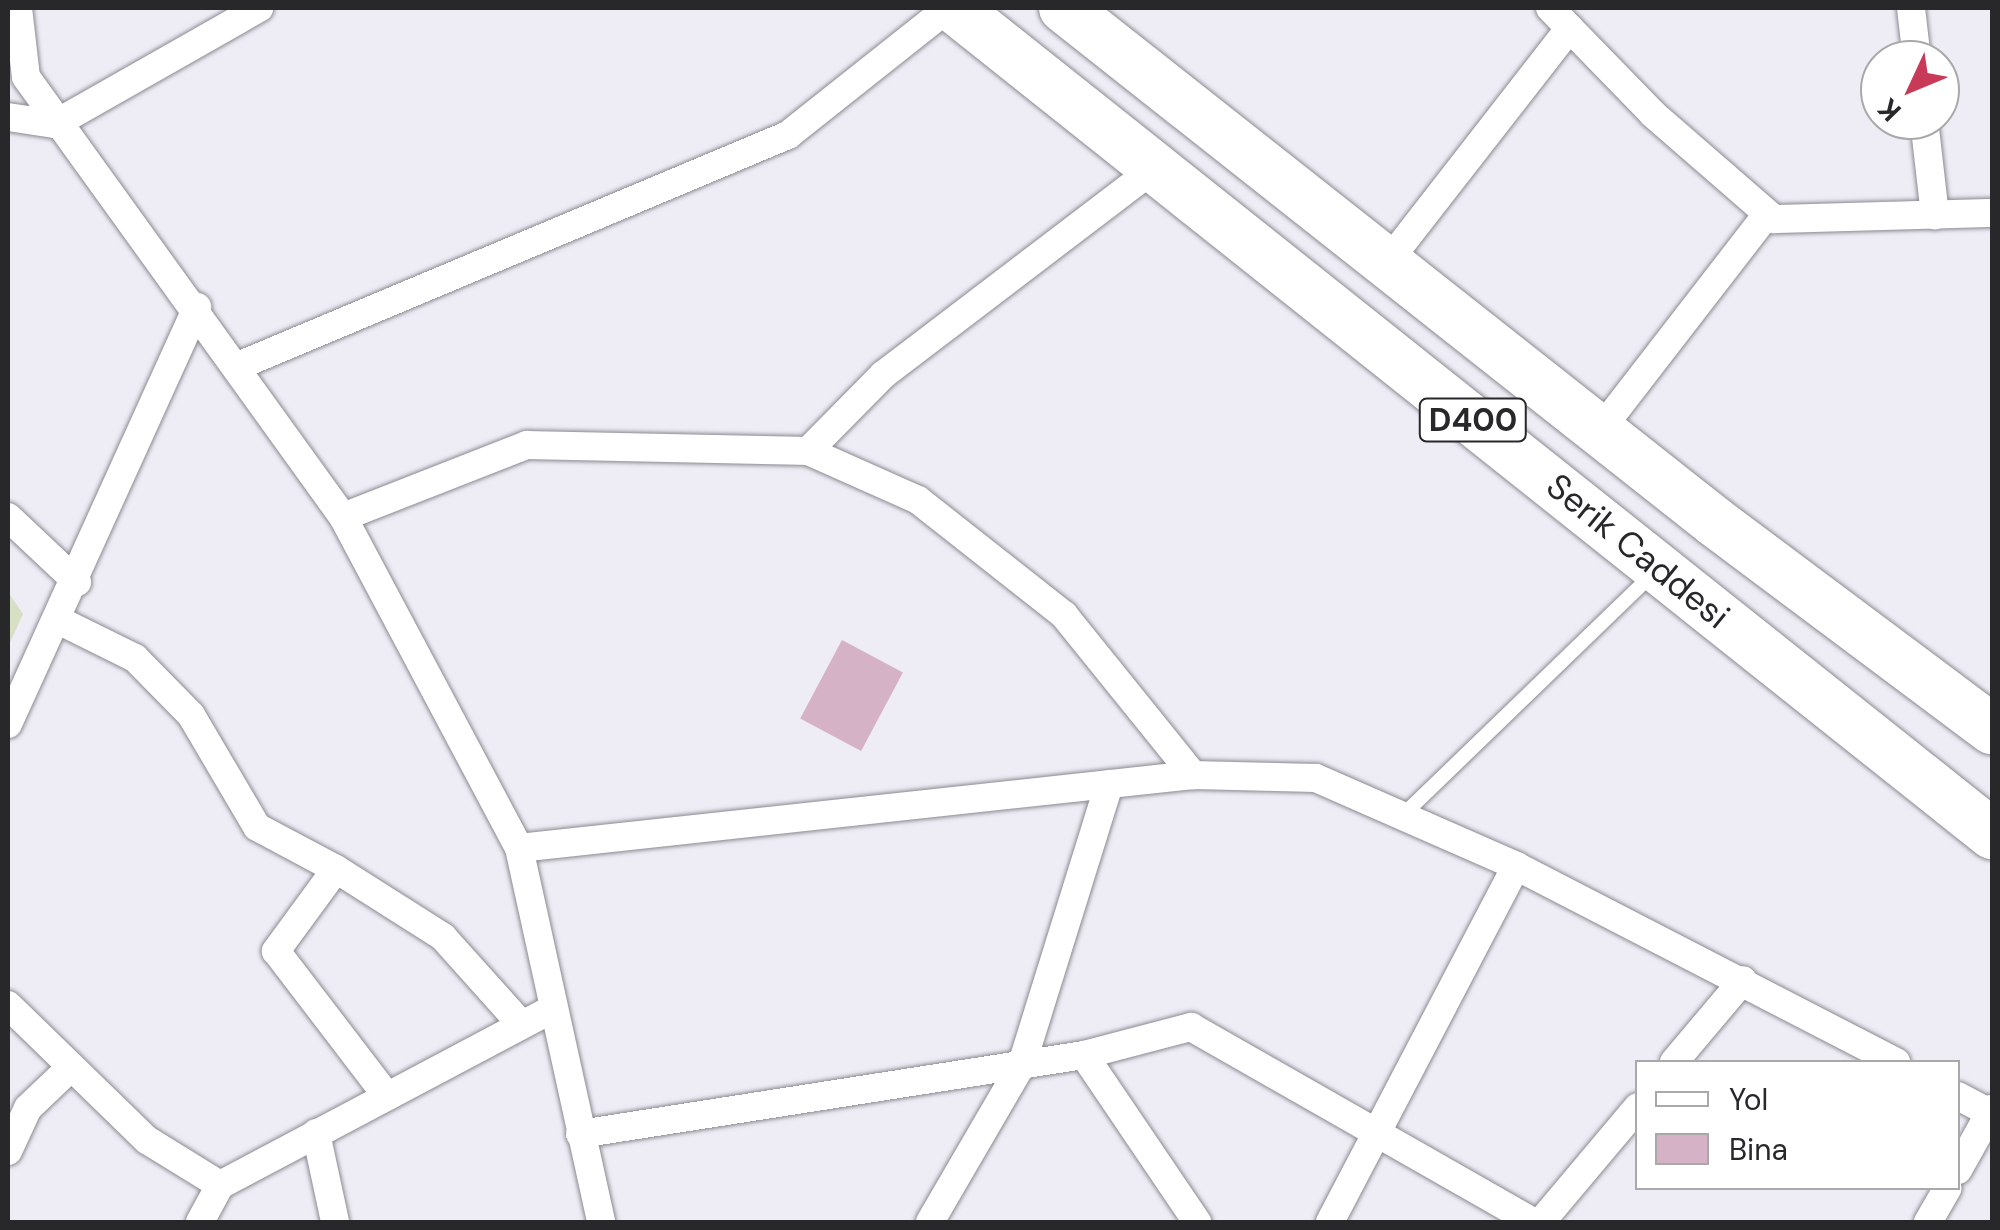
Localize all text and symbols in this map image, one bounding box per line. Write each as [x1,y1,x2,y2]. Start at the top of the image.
north arrow [1860,40,1960,140]
text: K [1870,90,1909,129]
road number: D400 [1418,393,1528,447]
street label: Serik Caddesi [1538,465,1738,637]
legend [1635,1060,1960,1190]
text: Yol [1729,1080,1768,1119]
text: Bina [1729,1130,1788,1169]

